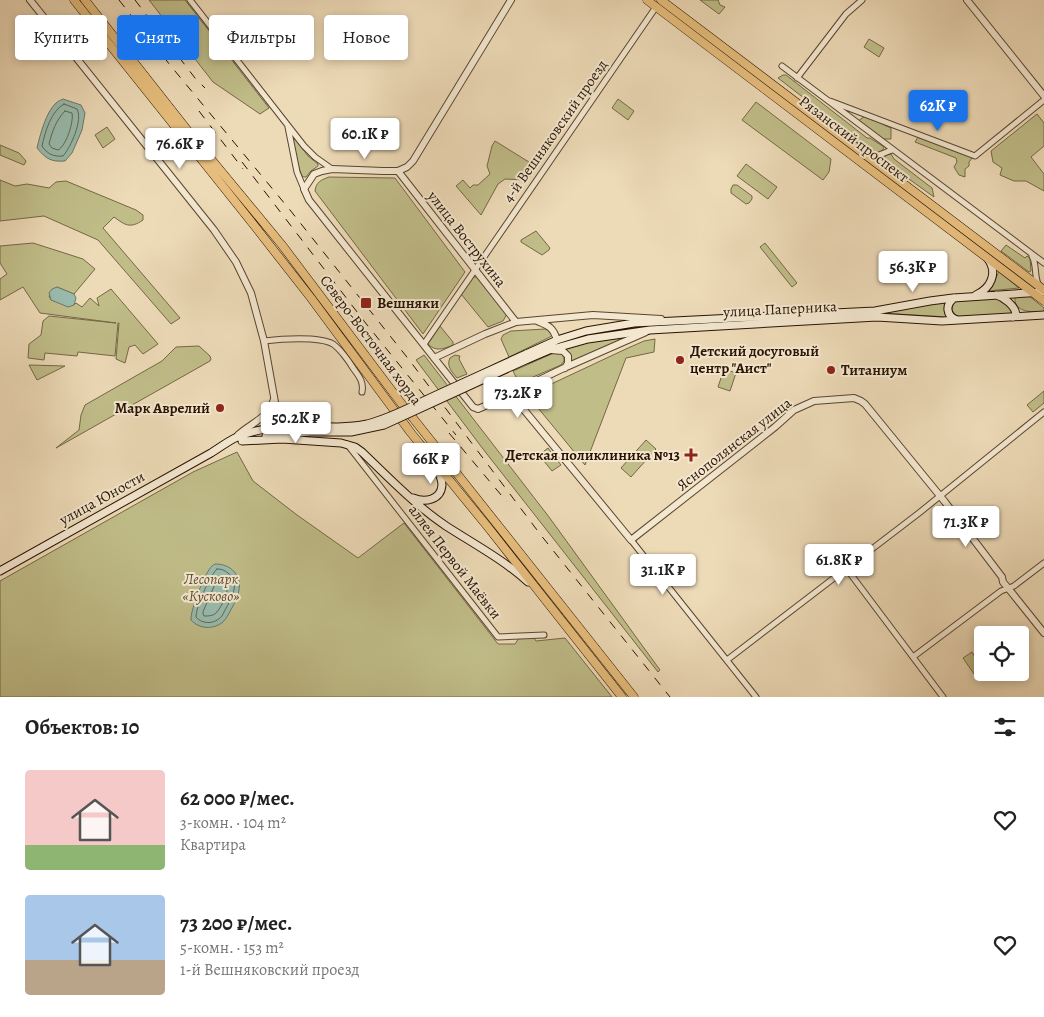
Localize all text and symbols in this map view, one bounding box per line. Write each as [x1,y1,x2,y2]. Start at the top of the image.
chip: Купить [15,15,107,60]
chip: Снять [117,15,199,60]
chip: Фильтры [209,15,314,60]
chip: Новое [324,15,408,60]
street label: 4-й Вешняковский проезд [498,56,612,206]
pin: 62K ₽ [903,90,973,132]
street label: Рязанский проспект [795,91,913,187]
text: 62K ₽ [920,95,956,117]
pin: 60.1K ₽ [319,118,411,160]
text: 60.1K ₽ [341,123,389,145]
pin: 76.6K ₽ [134,128,226,170]
text: 76.6K ₽ [156,133,204,155]
street label: улица Вострухина [422,186,511,291]
pin: 56.3K ₽ [867,250,959,293]
text: 56.3K ₽ [889,256,937,278]
street label: Северо-Восточная хорда [316,271,426,409]
place label: Вешняки [377,293,439,313]
marker: Вешняки [359,296,373,310]
street label: улица Паперника [722,296,837,322]
place label: Детский досуговый центр "Аист" [690,341,819,378]
marker: Детский досуговый центр "Аист" [674,354,686,366]
place label: Титаниум [841,360,907,380]
marker: Титаниум [825,364,837,376]
pin: 73.2K ₽ [472,376,564,419]
text: 73.2K ₽ [494,382,542,404]
street label: Яснополянская улица [672,393,796,495]
place label: Марк Аврелий [115,398,210,418]
marker: Марк Аврелий [214,402,226,414]
pin: 50.2K ₽ [250,402,342,444]
text: 50.2K ₽ [272,407,320,429]
pin: 66K ₽ [396,442,466,485]
place label: Детская поликлиника №13 [505,445,680,465]
text: 66K ₽ [413,448,449,470]
marker: Детская поликлиника №13 [684,448,698,462]
street label: улица Юности [55,466,148,530]
street label: аллея Первой Маёвки [404,501,506,624]
pin: 71.3K ₽ [920,506,1012,548]
text: 71.3K ₽ [943,511,989,533]
pin: 61.8K ₽ [793,544,885,586]
text: 61.8K ₽ [816,549,862,571]
pin: 31.1K ₽ [617,554,709,596]
text: 31.1K ₽ [641,559,685,581]
park label: Лесопарк «Кусково» [183,569,239,606]
map controls [974,626,1029,681]
button: locate [974,626,1029,681]
text: Объектов: 10 [25,713,139,741]
icon: filters [991,713,1019,741]
text: 62 000 ₽/мес. [180,784,295,812]
icon: home [65,790,125,850]
icon: heart [991,806,1019,834]
text: 3-комн. · 104 m² [180,812,286,834]
text: Квартира [180,834,246,856]
text: 73 200 ₽/мес. [180,909,292,937]
icon: home [65,915,125,975]
icon: heart [991,931,1019,959]
text: 5-комн. · 153 m² [180,937,284,959]
text: 1-й Вешняковский проезд [180,959,359,981]

